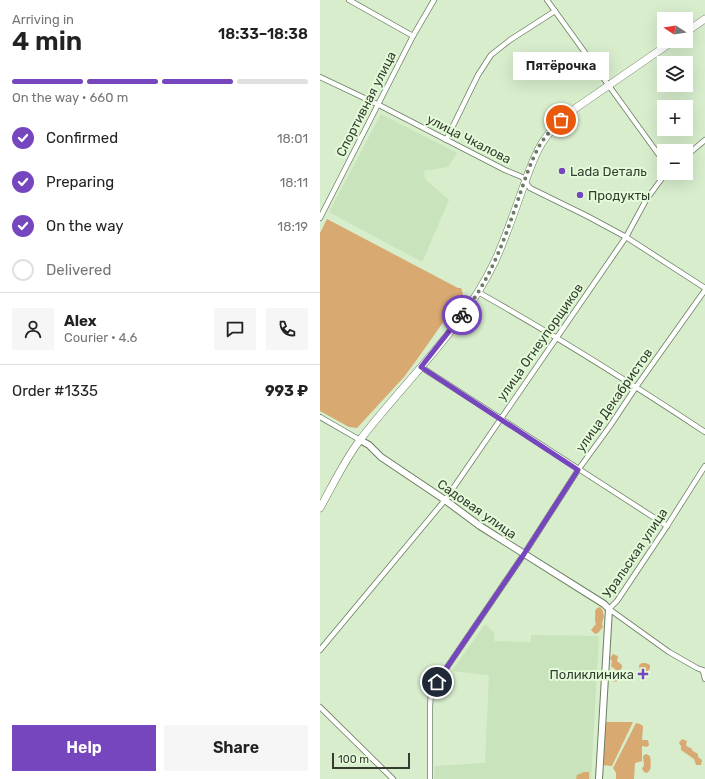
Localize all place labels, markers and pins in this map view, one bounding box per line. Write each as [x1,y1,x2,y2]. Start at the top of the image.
callout: Пятёрочка [513,52,609,80]
pin [544,103,578,137]
place label: Lada Dеталь [570,164,647,179]
marker: Lada Dеталь [557,166,567,176]
place label: Продукты [588,188,650,203]
marker: Продукты [575,190,585,200]
pin [420,665,454,699]
place label: Поликлиника [550,667,634,682]
marker: Поликлиника [637,668,649,680]

